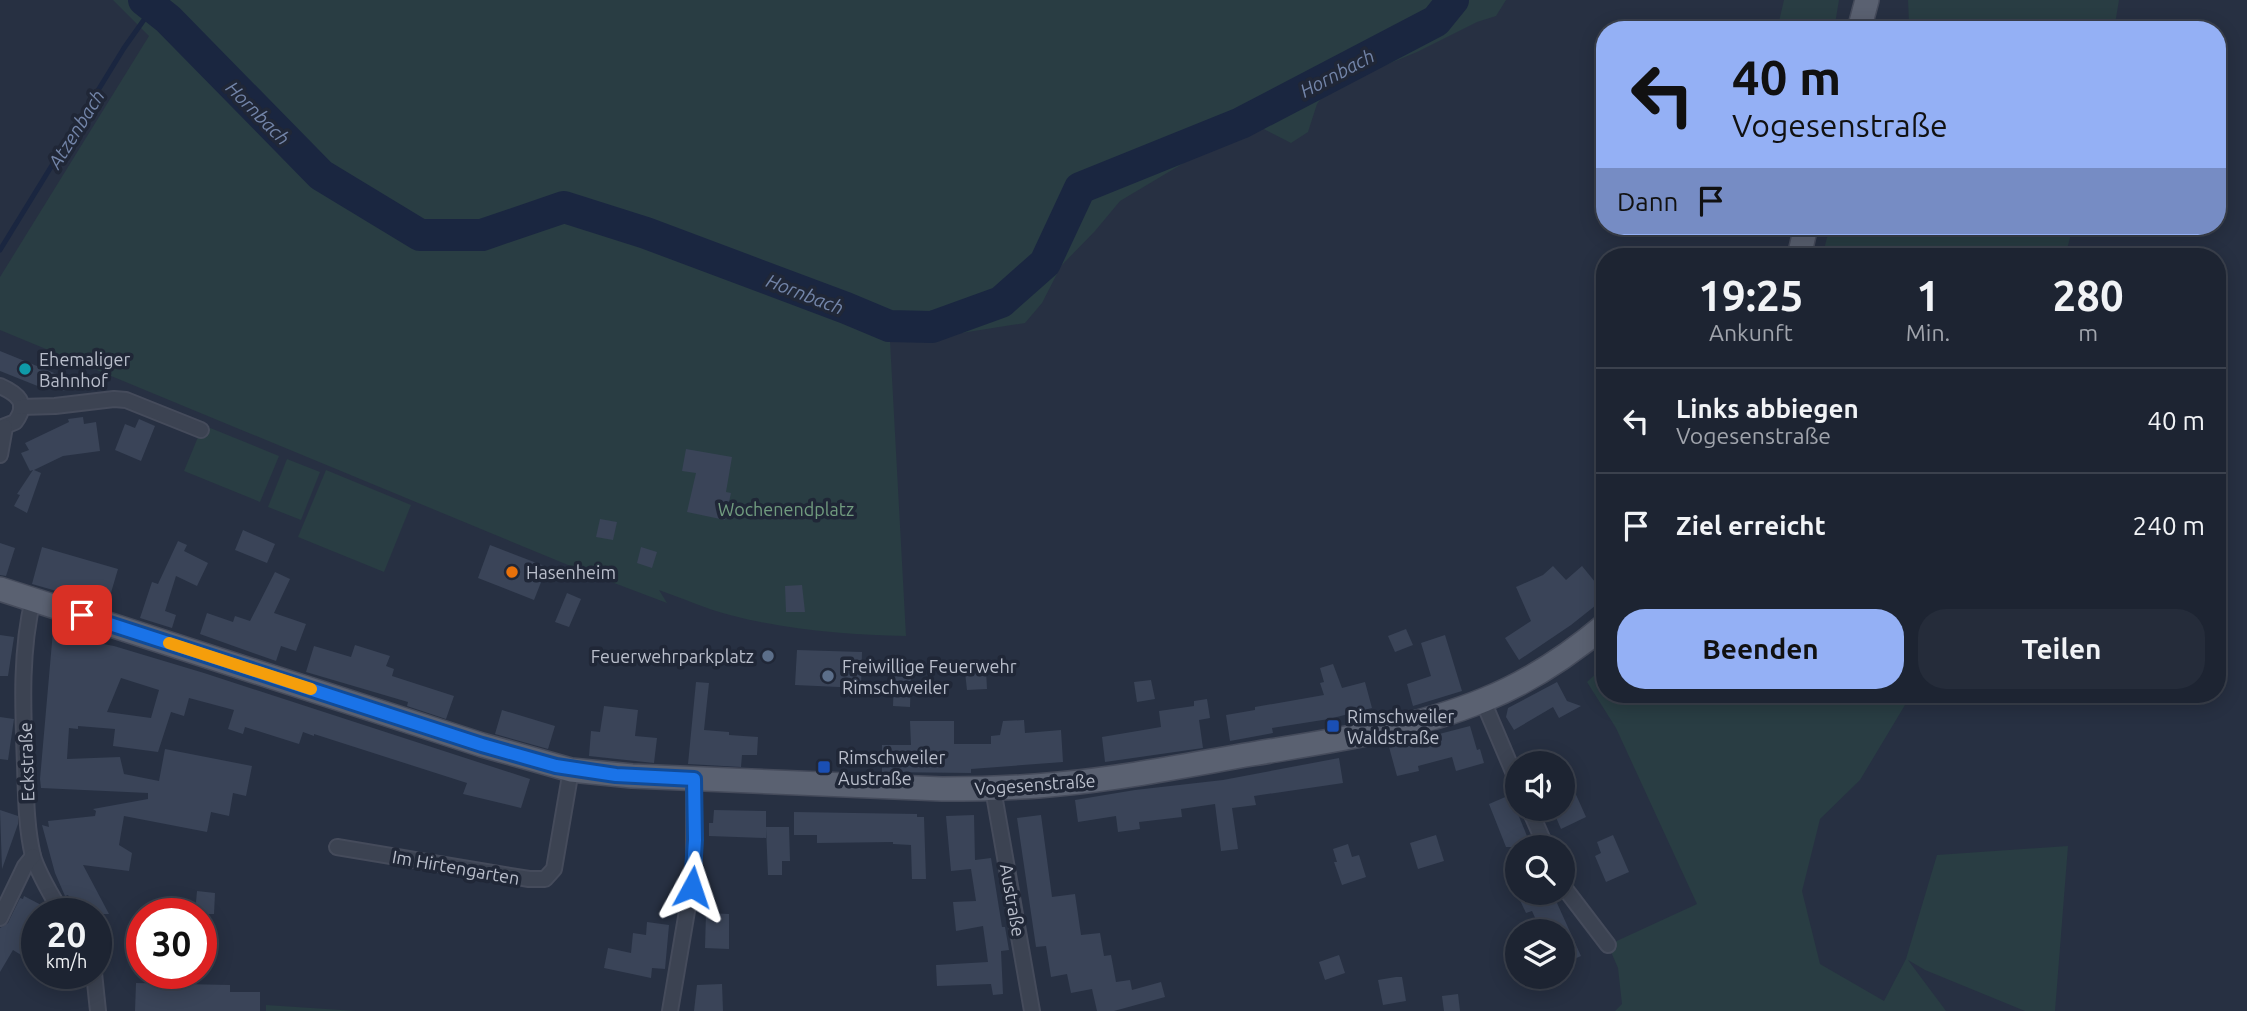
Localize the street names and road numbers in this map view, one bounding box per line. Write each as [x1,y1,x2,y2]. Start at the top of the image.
street label: Eckstraße [15,722,37,802]
street label: Vogesenstraße [974,770,1096,798]
street label: Im Hirtengarten [391,846,521,888]
street label: Austraße [997,862,1029,938]

